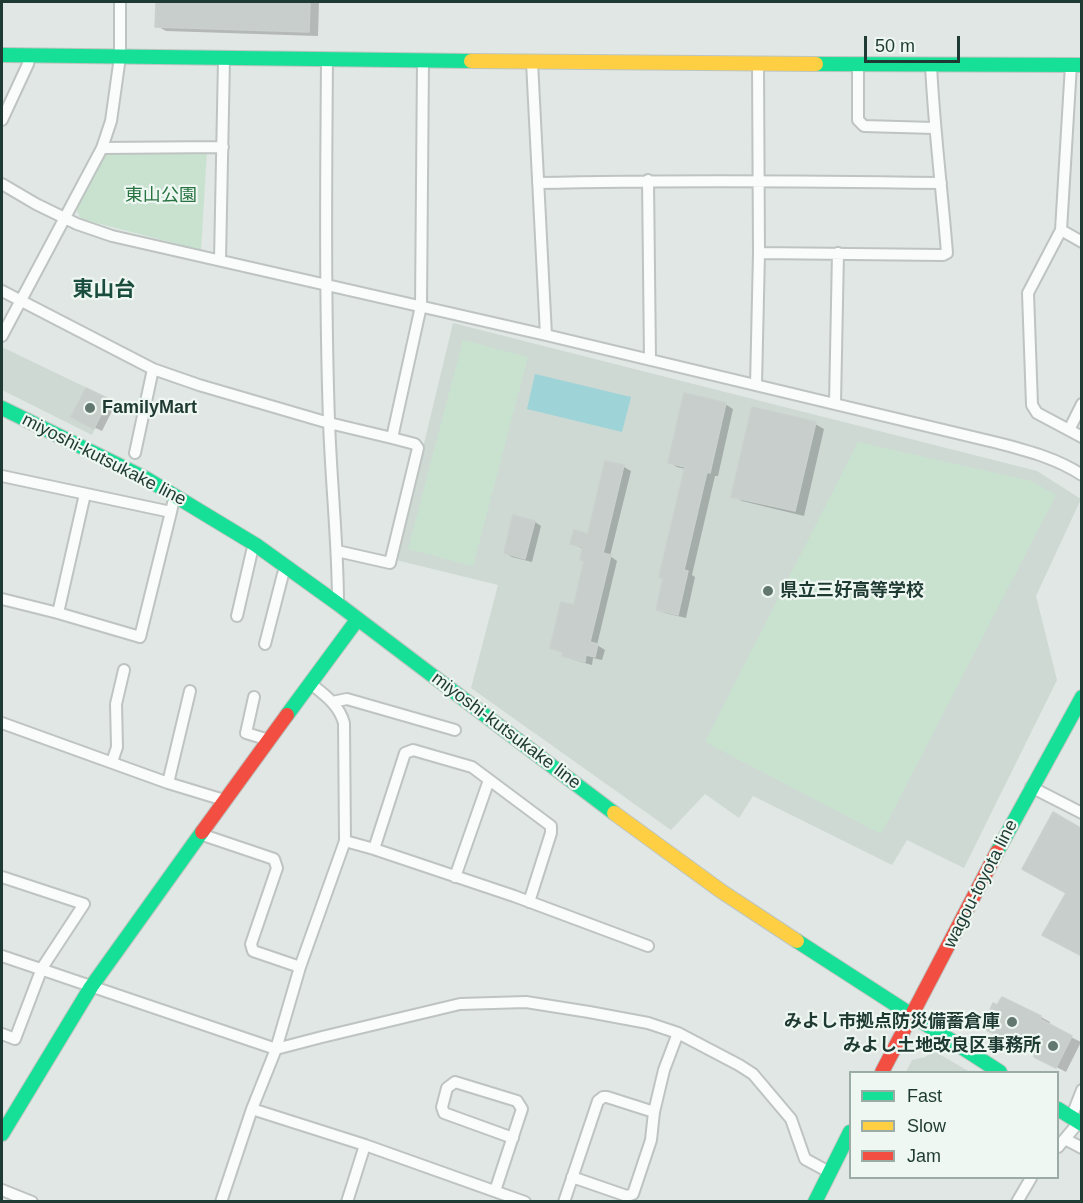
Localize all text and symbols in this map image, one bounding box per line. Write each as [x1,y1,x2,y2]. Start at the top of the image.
scale bar [867,24,963,62]
text: 50 m [875,36,915,56]
park label: 東山公園 [125,185,197,207]
district label: 東山台 [73,277,135,303]
place label: FamilyMart [102,397,197,419]
marker: FamilyMart [83,401,97,415]
street label: miyoshi-kutsukake line [18,409,190,511]
place label: 県立三好高等学校 [780,580,924,602]
marker: 県立三好高等学校 [761,584,775,598]
street label: miyoshi-kutsukake line [427,668,585,794]
street label: wagou-toyota line [939,816,1023,952]
place label: みよし市拠点防災備蓄倉庫 [784,1011,1000,1033]
marker: みよし市拠点防災備蓄倉庫 [1005,1015,1019,1029]
place label: みよし土地改良区事務所 [843,1035,1041,1057]
marker: みよし土地改良区事務所 [1046,1039,1060,1053]
legend [849,1071,1059,1179]
text: Fast [907,1086,942,1106]
text: Slow [907,1116,946,1136]
text: Jam [907,1146,941,1166]

